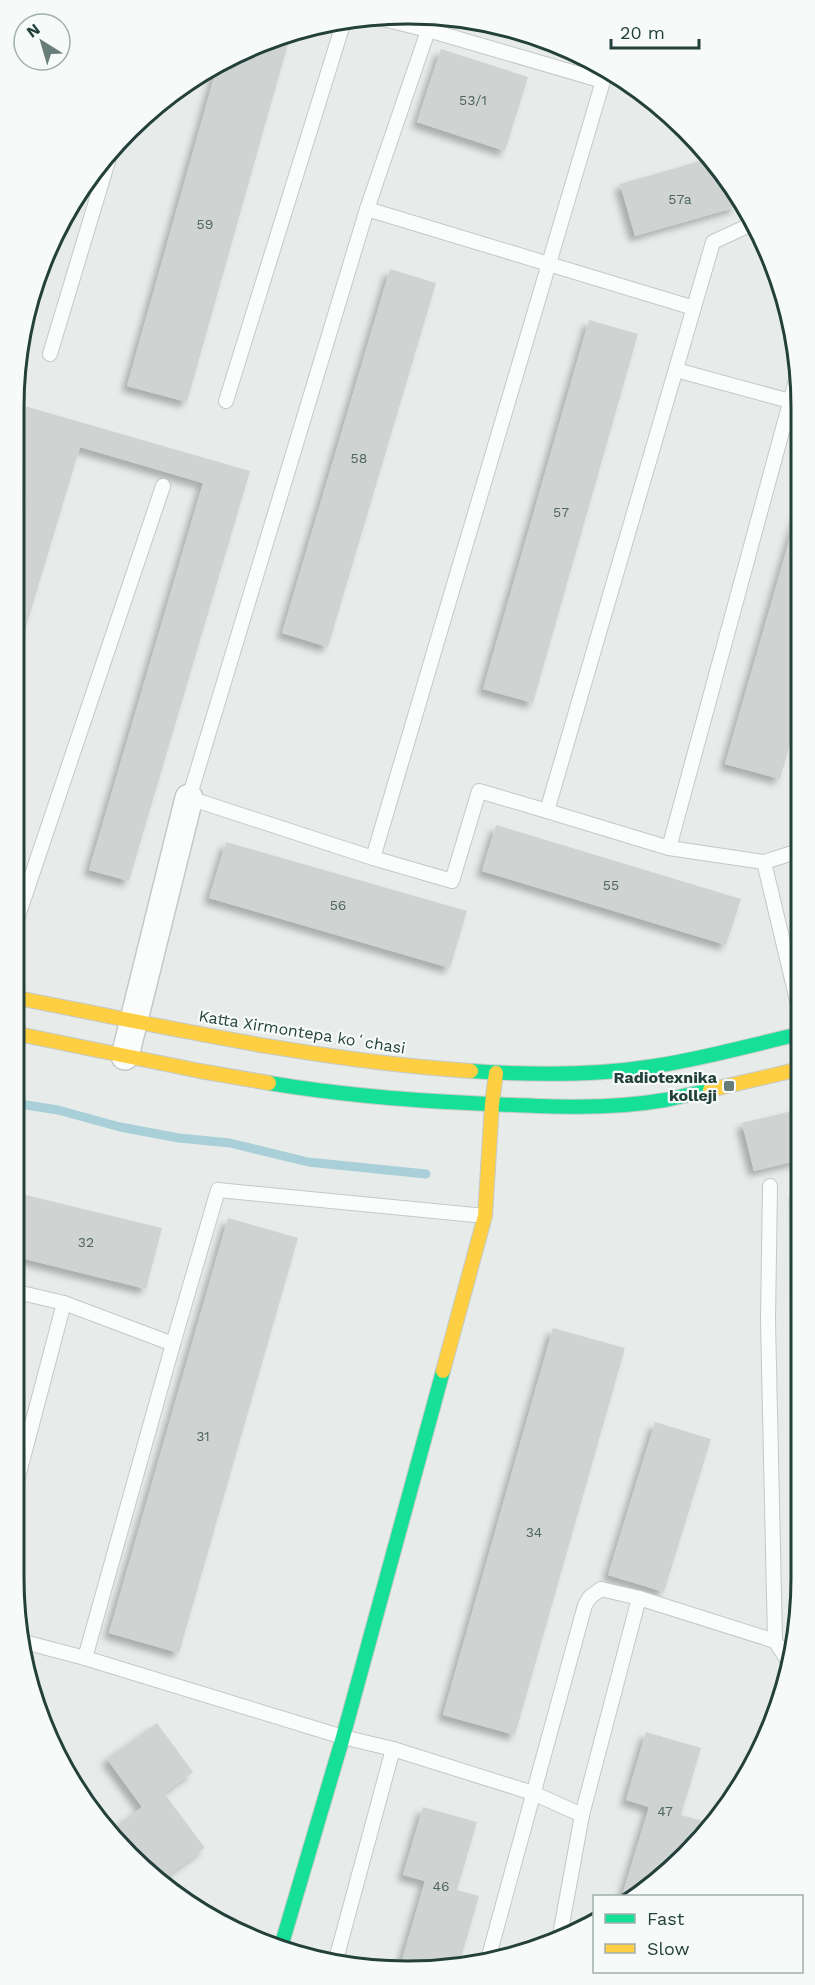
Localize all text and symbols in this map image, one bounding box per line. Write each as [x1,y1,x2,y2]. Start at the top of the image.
north arrow [12,12,72,72]
scale bar [611,12,700,50]
text: N [23,19,44,42]
text: 20 m [620,22,665,43]
house number: 53/1 [459,92,487,108]
house number: 57a [668,191,692,207]
house number: 59 [197,216,213,232]
house number: 58 [351,450,367,466]
house number: 57 [553,504,569,520]
house number: 55 [603,877,619,893]
house number: 56 [330,897,346,913]
street label: Katta Xirmontepa koʻchasi [197,1006,407,1058]
place label: Radiotexnika kolleji [614,1068,718,1105]
marker: Radiotexnika kolleji [722,1079,736,1093]
house number: 32 [78,1234,94,1250]
house number: 31 [196,1428,210,1444]
house number: 34 [526,1524,542,1540]
house number: 47 [657,1803,673,1819]
house number: 46 [432,1878,450,1894]
legend [593,1895,803,1973]
text: Fast [647,1908,685,1929]
text: Slow [647,1938,690,1959]

